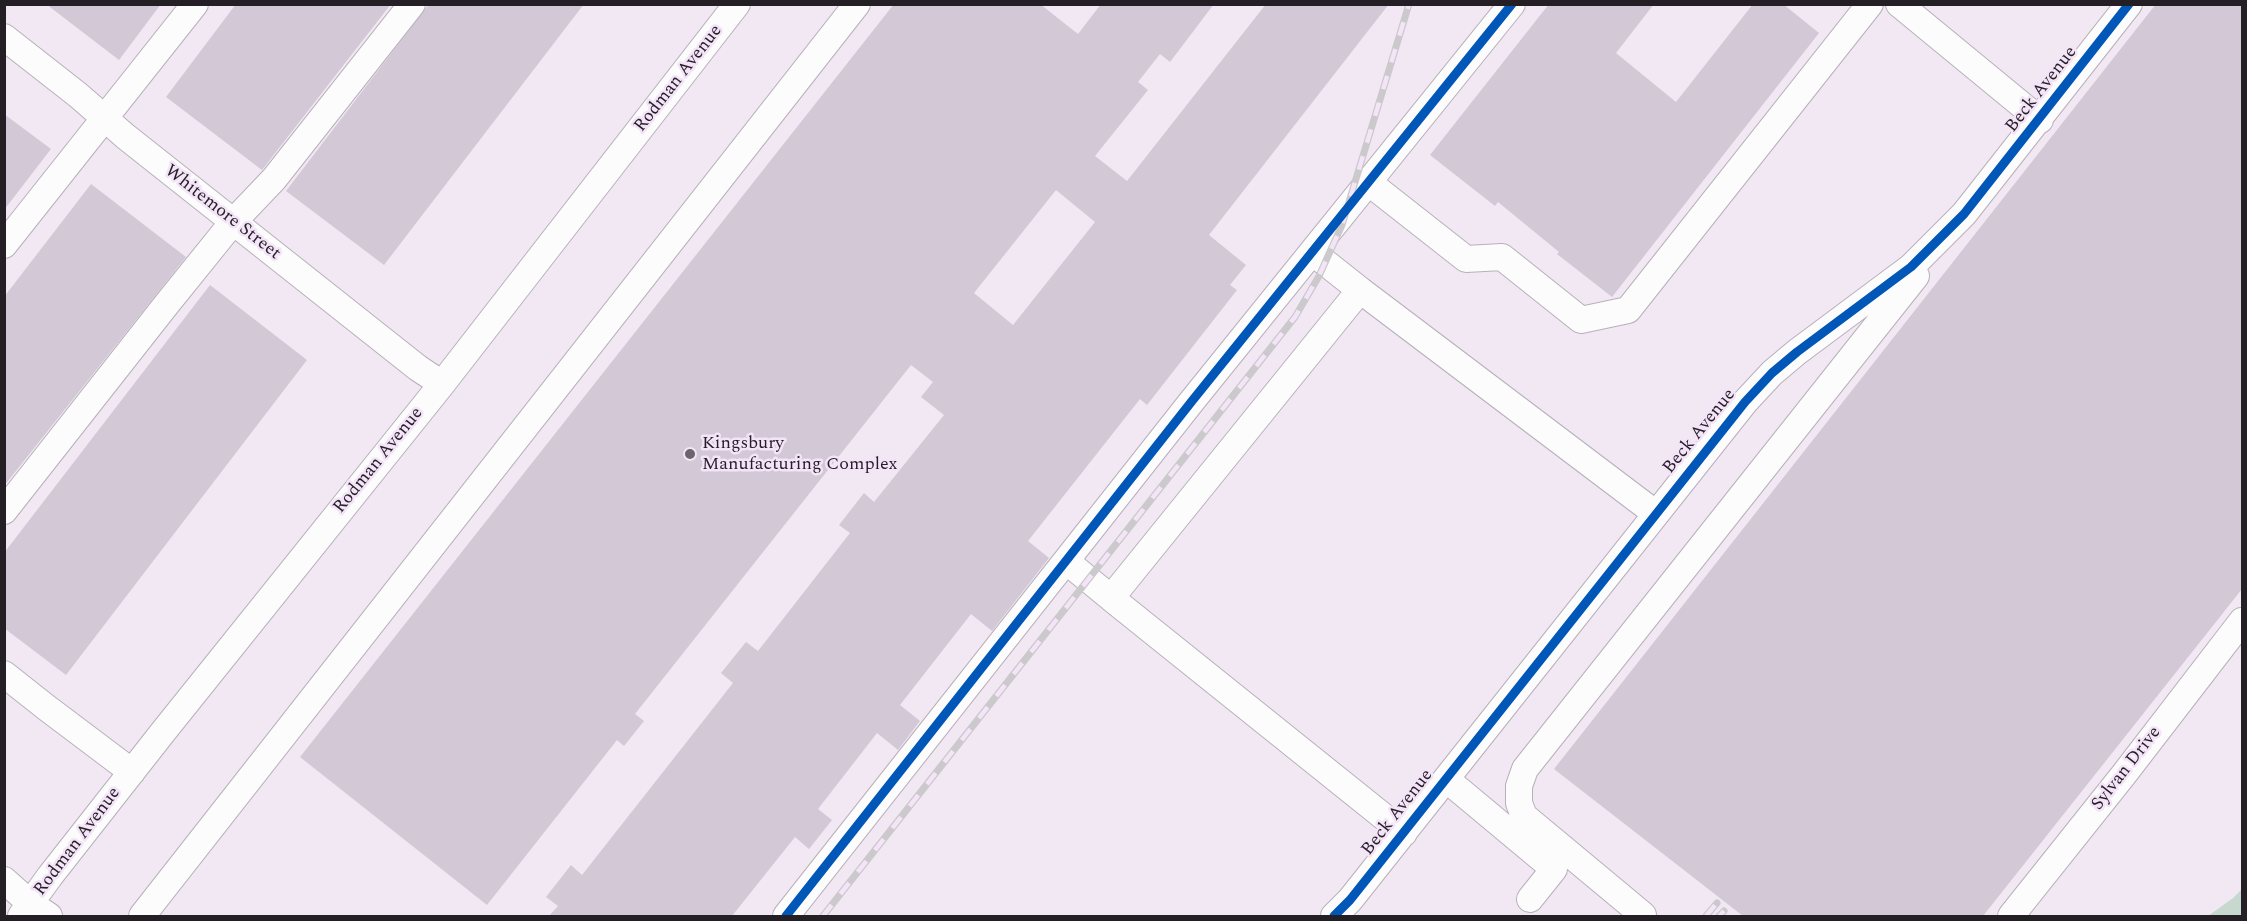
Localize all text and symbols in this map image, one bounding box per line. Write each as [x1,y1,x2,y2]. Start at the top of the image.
street label: Rodman Avenue [630,21,728,137]
street label: Beck Avenue [2002,43,2082,137]
street label: Whitemore Street [160,161,284,265]
street label: Beck Avenue [1659,385,1741,479]
street label: Rodman Avenue [330,404,428,518]
place label: Kingsbury Manufacturing Complex [702,433,897,476]
marker: Kingsbury Manufacturing Complex [683,447,697,461]
street label: Sylvan Drive [2088,723,2166,815]
street label: Beck Avenue [1358,766,1438,860]
street label: Rodman Avenue [30,783,126,901]

